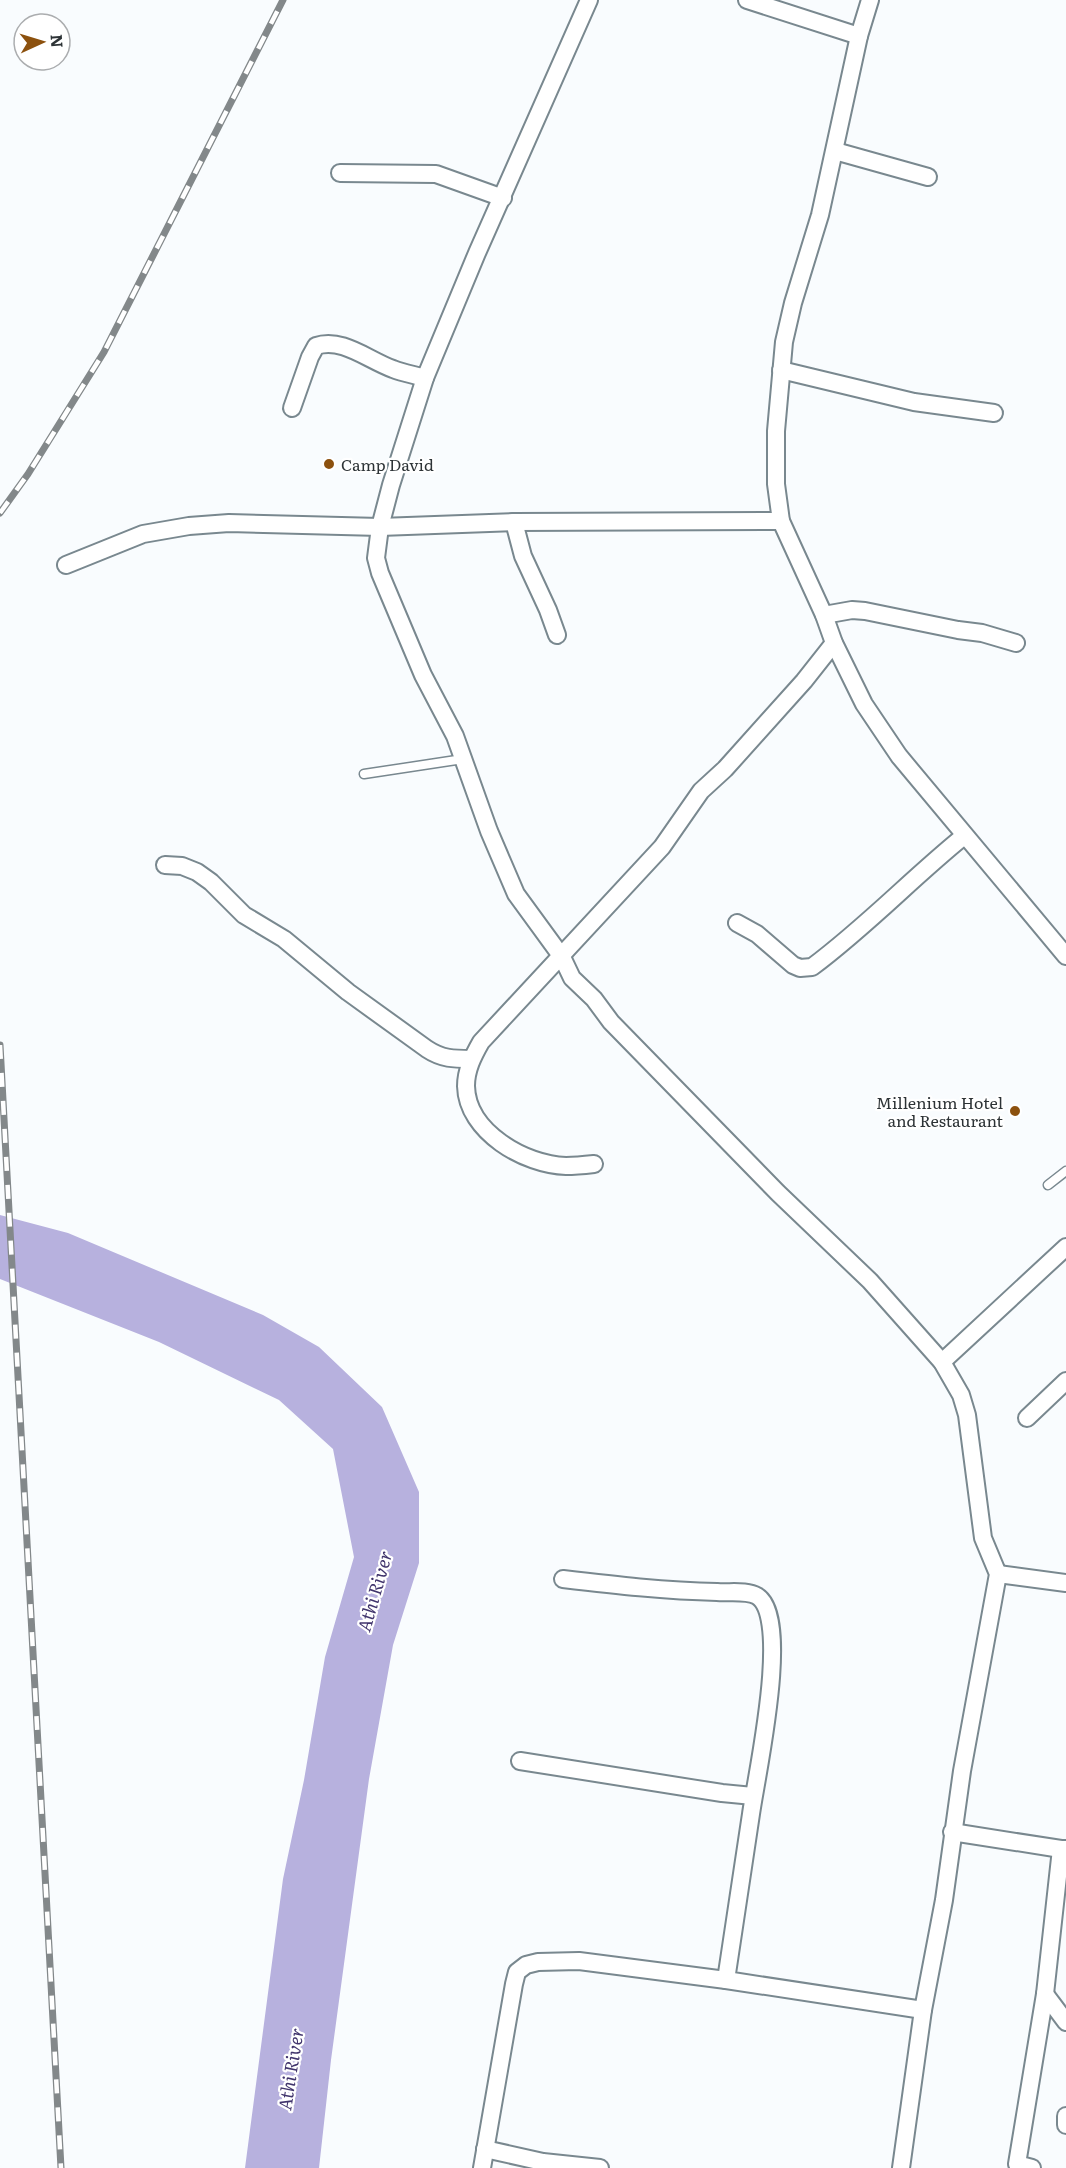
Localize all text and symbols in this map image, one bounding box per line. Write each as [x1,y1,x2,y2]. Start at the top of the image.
north arrow [12,12,72,72]
text: N [46,33,70,48]
place label: Camp David [341,452,434,476]
marker: Camp David [322,457,336,471]
place label: Millenium Hotel and Restaurant [876,1090,1004,1132]
marker: Millenium Hotel and Restaurant [1008,1104,1022,1118]
water label: Athi River [350,1547,398,1635]
water label: Athi River [270,2026,310,2112]

